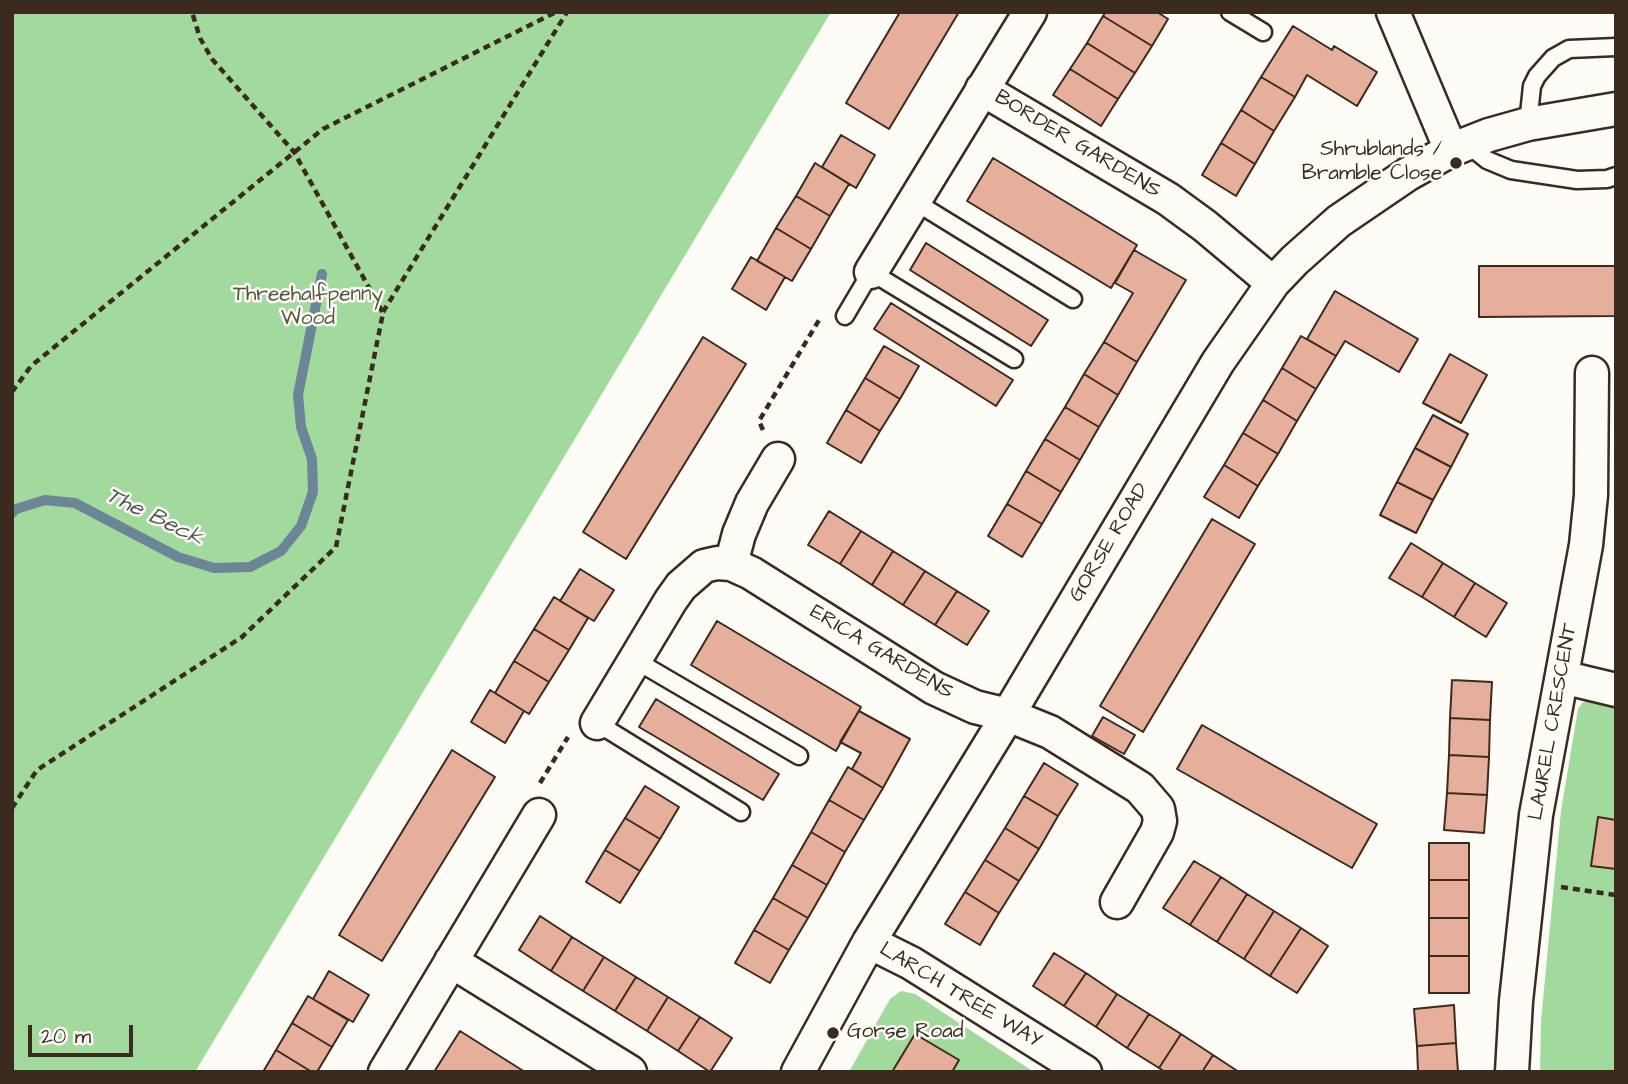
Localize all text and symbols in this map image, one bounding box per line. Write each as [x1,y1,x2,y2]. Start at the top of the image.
street label: BORDER GARDENS [989,86,1165,204]
place label: Shrublands / Bramble Close [1302,138,1442,188]
marker: Shrublands / Bramble Close [1448,155,1464,171]
park label: Threehalfpenny Wood [233,283,383,333]
street label: GORSE ROAD [1065,479,1155,607]
water label: The Beck [101,483,207,553]
street label: ERICA GARDENS [805,600,957,706]
street label: LAUREL CRESCENT [1524,622,1584,822]
street label: LARCH TREE WAY [874,938,1046,1054]
scale bar [32,1010,136,1054]
place label: Gorse Road [847,1020,963,1046]
text: 20 m [41,1022,91,1051]
marker: Gorse Road [825,1025,841,1041]

